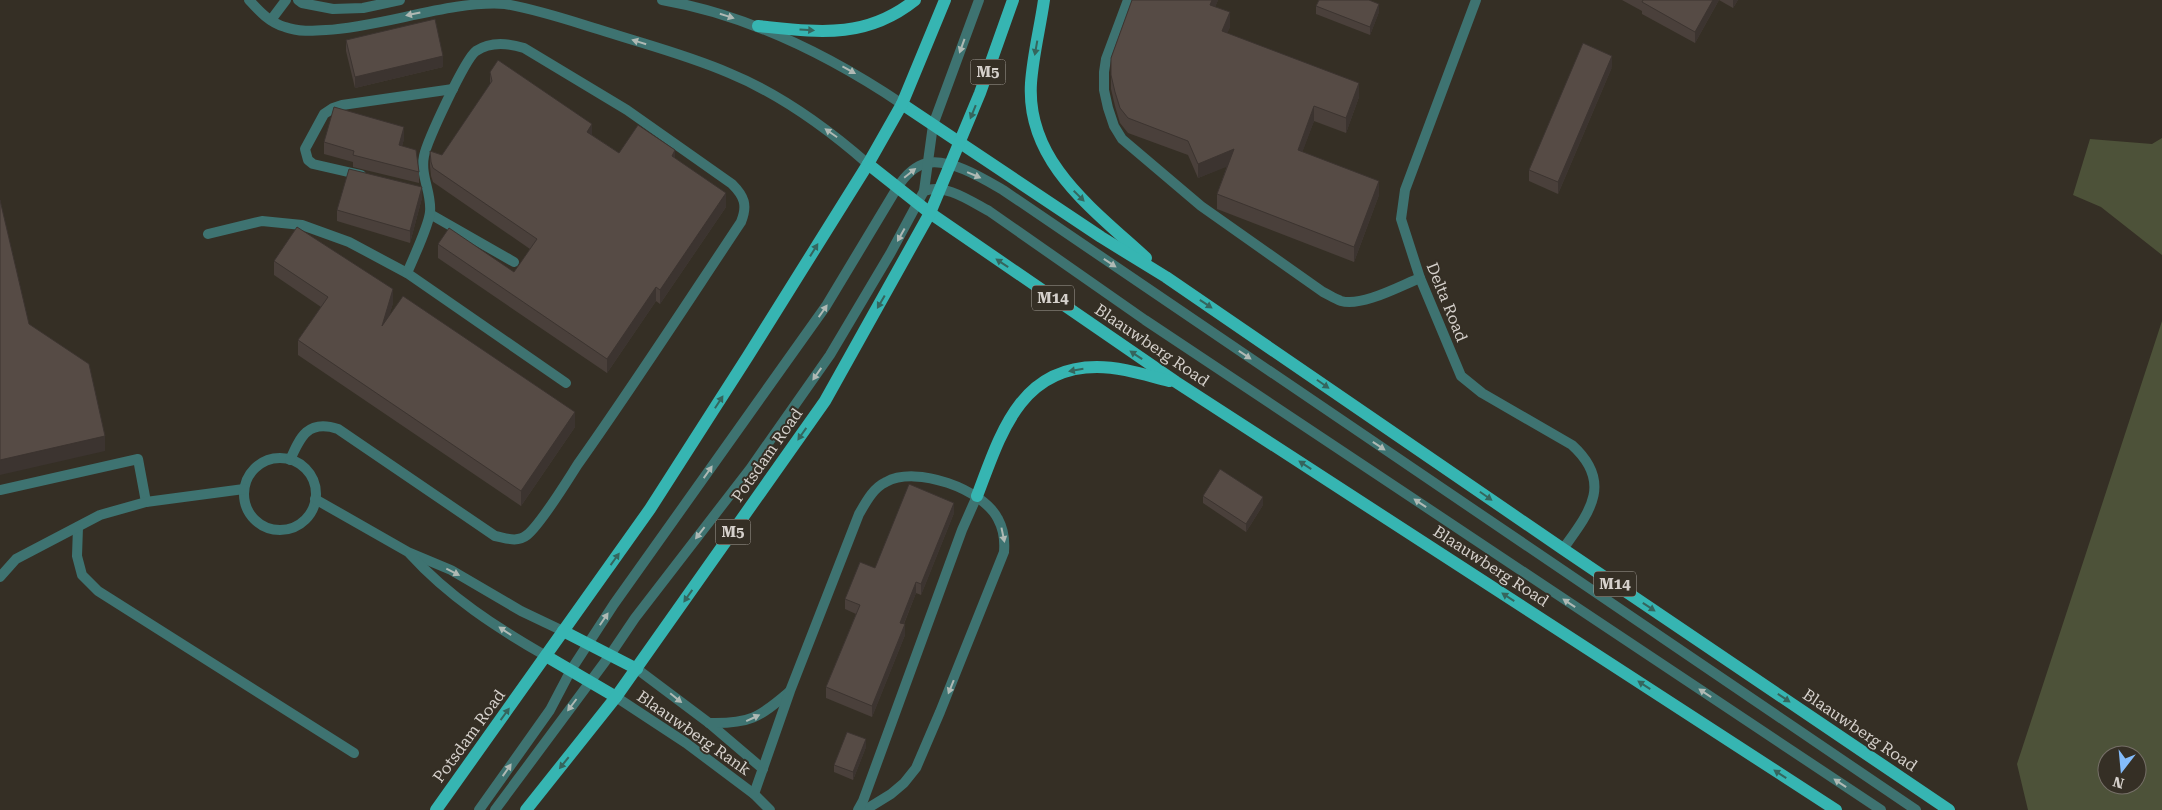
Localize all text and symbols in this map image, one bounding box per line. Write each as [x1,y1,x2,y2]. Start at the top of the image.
one-way arrow [406,10,421,18]
one-way arrow [719,12,734,20]
one-way arrow [799,27,815,35]
one-way arrow [632,38,647,45]
one-way arrow [958,38,965,53]
one-way arrow [1032,40,1040,56]
road number: M5 [970,60,1006,84]
one-way arrow [842,66,856,75]
one-way arrow [968,105,976,119]
one-way arrow [824,128,837,138]
one-way arrow [904,167,917,178]
one-way arrow [967,171,981,179]
one-way arrow [1073,190,1085,202]
one-way arrow [896,228,905,241]
one-way arrow [810,243,819,256]
one-way arrow [995,258,1008,268]
one-way arrow [1104,258,1117,268]
street label: Delta Road [1422,260,1472,344]
road number: M14 [1032,286,1074,310]
one-way arrow [876,295,885,308]
one-way arrow [1199,299,1213,309]
street label: Blaauwberg Road [1091,300,1213,390]
one-way arrow [818,304,827,318]
one-way arrow [1129,350,1142,360]
one-way arrow [1238,350,1251,360]
one-way arrow [1068,366,1084,374]
one-way arrow [812,367,822,381]
one-way arrow [1317,379,1330,389]
one-way arrow [714,395,723,409]
street label: Potsdam Road [728,404,806,506]
one-way arrow [797,427,807,441]
one-way arrow [1372,441,1386,451]
one-way arrow [1299,460,1312,470]
one-way arrow [703,465,713,479]
one-way arrow [1479,491,1493,501]
one-way arrow [1413,498,1426,508]
road number: M5 [716,520,750,544]
street label: Blaauwberg Road [1430,522,1552,610]
one-way arrow [695,526,706,539]
one-way arrow [999,527,1007,542]
one-way arrow [610,552,620,566]
one-way arrow [445,568,460,576]
road number: M14 [1594,572,1636,596]
one-way arrow [683,589,693,603]
one-way arrow [1501,592,1515,601]
one-way arrow [1563,598,1576,608]
one-way arrow [1642,603,1656,612]
one-way arrow [599,612,609,625]
one-way arrow [498,626,511,636]
one-way arrow [946,680,954,694]
one-way arrow [1638,681,1651,690]
street label: Blaauwberg Road [1799,685,1921,775]
street label: Potsdam Road [429,686,509,786]
street label: Blaauwberg Rank [634,687,754,779]
one-way arrow [1698,688,1711,698]
one-way arrow [669,692,682,703]
one-way arrow [1777,694,1790,703]
one-way arrow [566,698,577,711]
one-way arrow [500,707,510,720]
one-way arrow [746,713,760,721]
north arrow [2097,745,2147,795]
one-way arrow [558,756,569,769]
one-way arrow [502,763,512,777]
one-way arrow [1774,769,1787,779]
text: N [2111,773,2126,792]
one-way arrow [1833,778,1847,788]

